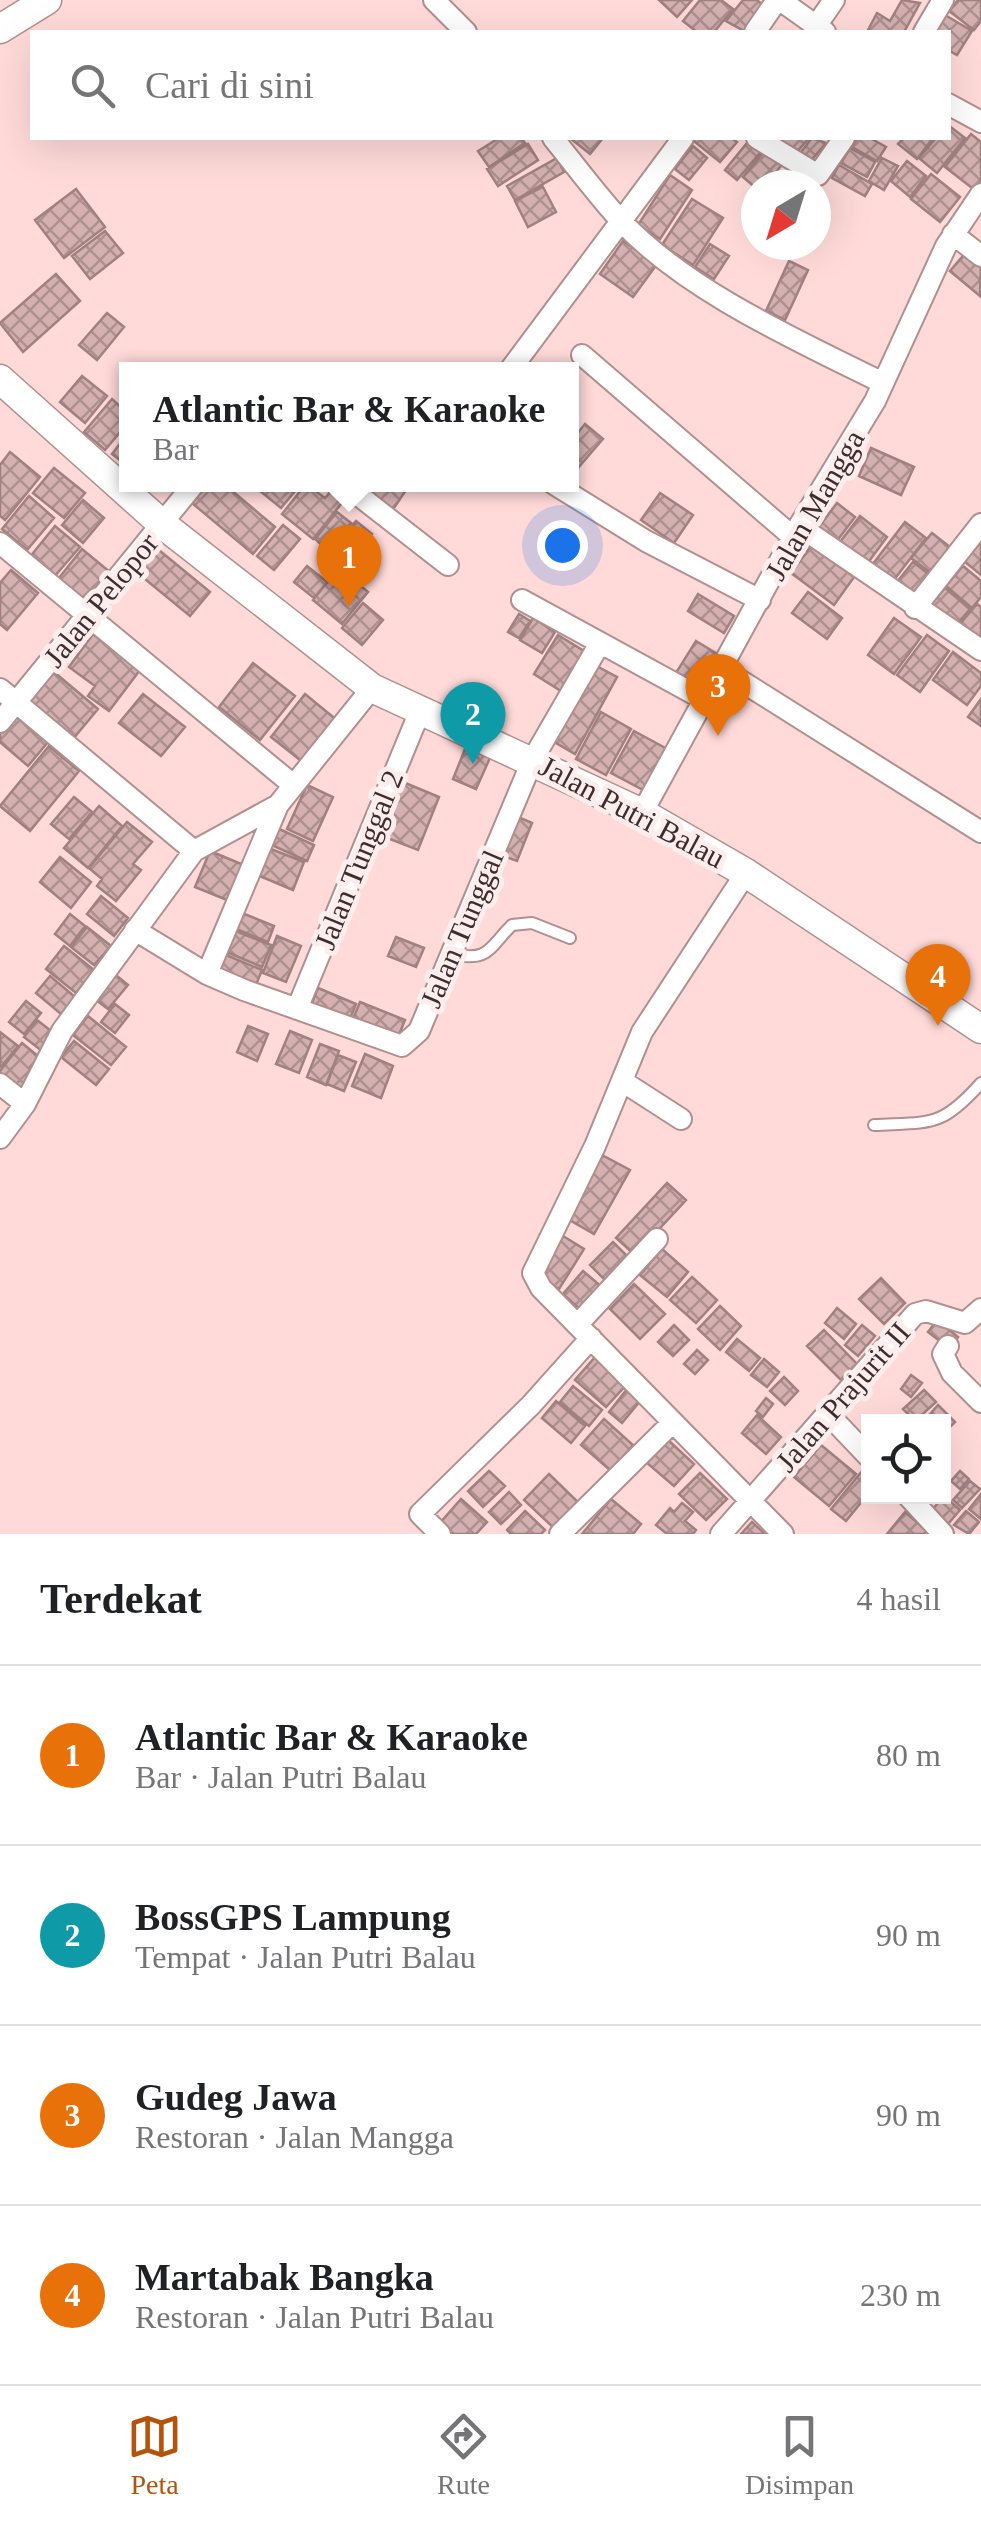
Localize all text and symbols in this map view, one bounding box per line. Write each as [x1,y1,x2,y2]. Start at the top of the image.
search box [30,30,951,140]
icon: search [65,58,120,113]
text: Cari di sini [145,64,314,106]
north arrow [741,170,831,260]
popup [119,362,579,492]
text: Atlantic Bar & Karaoke [153,388,545,430]
street label: Jalan Mangga [758,424,871,586]
text: Bar [153,431,199,467]
your location [537,520,588,571]
pin: 1 [316,524,382,607]
street label: Jalan Pelopor [37,526,165,673]
pin: 3 [686,654,750,736]
pin: 2 [440,682,506,764]
street label: Jalan Putri Balau [534,749,730,874]
street label: Jalan Tunggal 2 [308,766,409,954]
street label: Jalan Tunggal [414,845,509,1012]
pin: 4 [906,944,970,1026]
street label: Jalan Prajurit II [769,1315,916,1478]
map controls [861,1414,951,1504]
button: locate [861,1414,951,1504]
text: Terdekat [40,1576,202,1622]
text: 4 hasil [857,1581,941,1617]
text: Atlantic Bar & Karaoke [135,1716,528,1758]
text: 1 [65,1737,81,1773]
text: 80 m [876,1737,941,1773]
text: Bar · Jalan Putri Balau [135,1759,426,1795]
text: BossGPS Lampung [135,1896,451,1938]
text: 2 [65,1917,81,1953]
text: 90 m [876,1917,941,1953]
text: Tempat · Jalan Putri Balau [135,1939,476,1975]
text: Gudeg Jawa [135,2076,337,2118]
text: 3 [65,2097,81,2133]
text: 90 m [876,2097,941,2133]
text: Restoran · Jalan Mangga [135,2119,454,2155]
text: Martabak Bangka [135,2256,434,2298]
text: 4 [65,2277,81,2313]
text: 230 m [860,2277,941,2313]
text: Restoran · Jalan Putri Balau [135,2299,494,2335]
tab: Peta [127,2409,182,2501]
tab: Rute [436,2409,491,2501]
tab: Disimpan [745,2409,854,2501]

